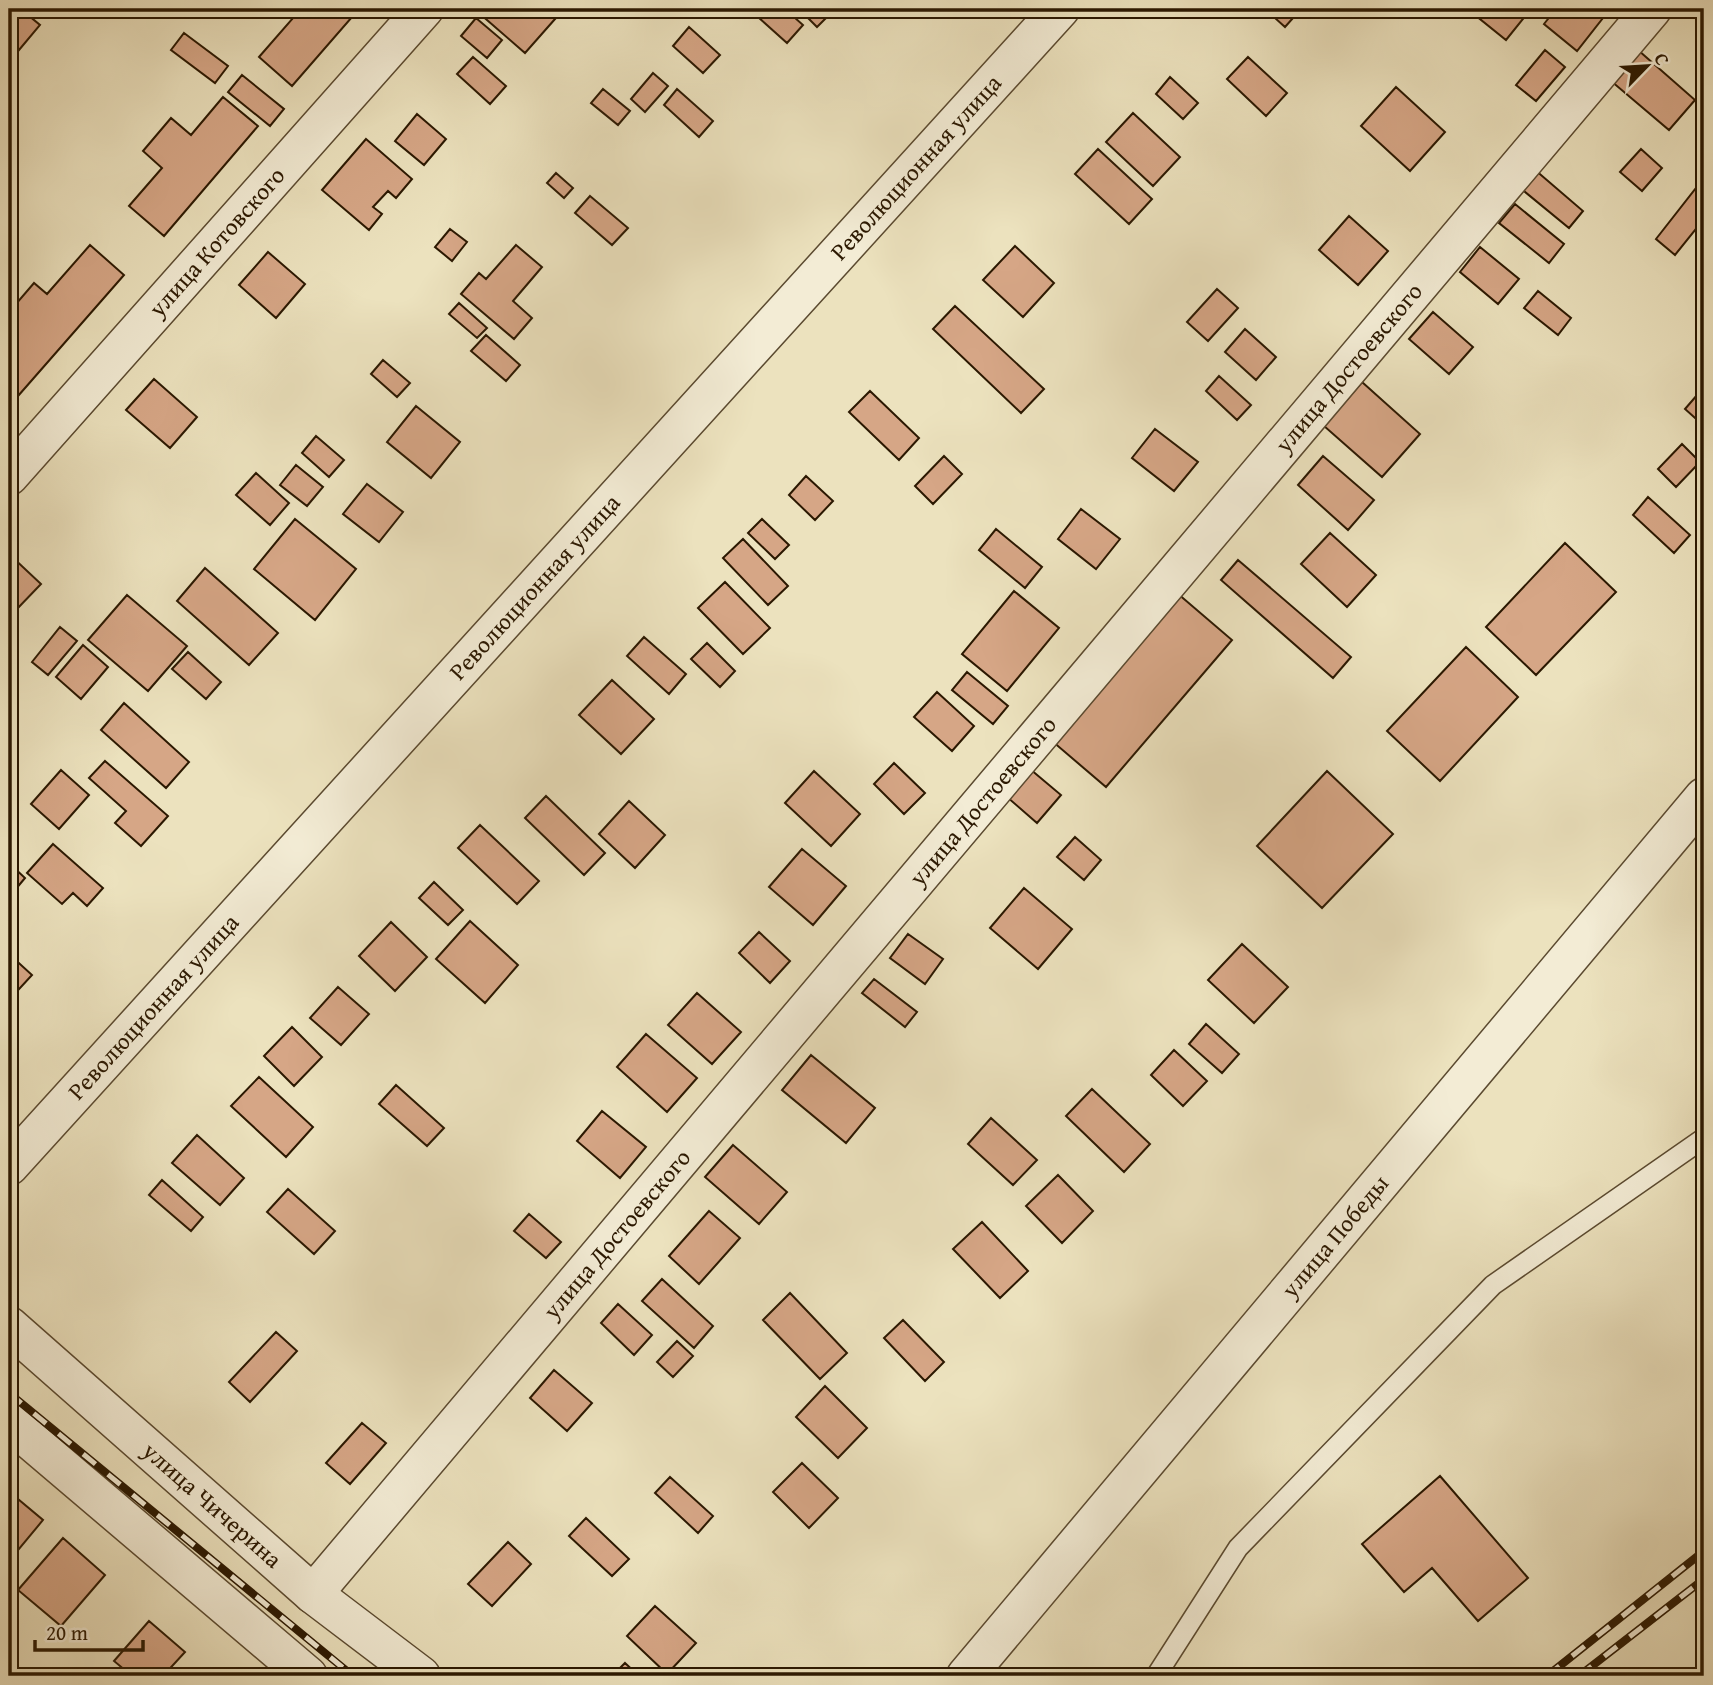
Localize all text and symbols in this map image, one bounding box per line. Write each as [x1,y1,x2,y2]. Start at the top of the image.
north arrow [1612,32,1682,102]
text: С [1647,48,1677,70]
street label: Революционная улица [822,66,1010,268]
street label: улица Котовского [140,159,293,325]
street label: улица Достоевского [1266,275,1430,461]
street label: Революционная улица [441,486,629,688]
street label: улица Достоевского [900,708,1065,894]
street label: Революционная улица [59,905,247,1107]
street label: улица Достоевского [534,1141,699,1327]
street label: улица Победы [1272,1167,1397,1306]
street label: улица Чичерина [134,1433,291,1576]
scale bar [35,1608,144,1652]
text: 20 m [46,1617,88,1648]

